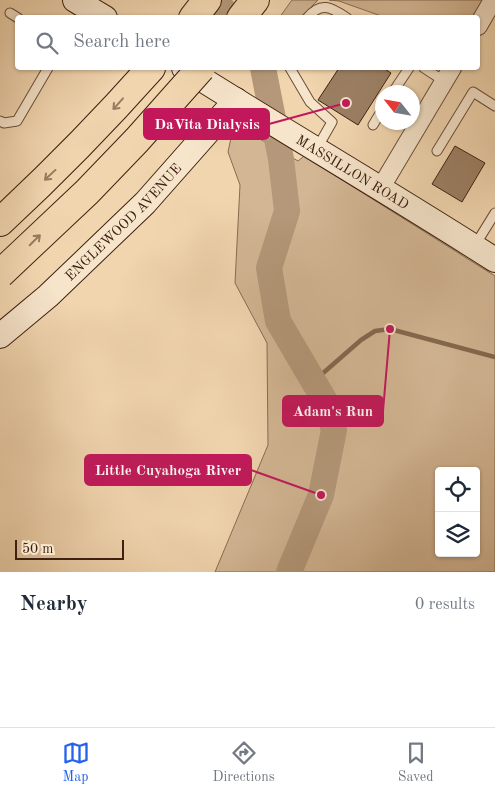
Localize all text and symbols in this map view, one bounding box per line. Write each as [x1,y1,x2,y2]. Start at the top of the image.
search box [15,15,480,70]
icon: search [33,29,61,57]
text: Search here [73,33,170,52]
north arrow [375,85,420,130]
one-way arrow [113,97,124,110]
callout: DaVita Dialysis [144,109,269,139]
text: DaVita Dialysis [154,118,260,133]
street label: MASSILLON ROAD [293,133,411,212]
street label: ENGLEWOOD AVENUE [63,161,184,284]
one-way arrow [43,169,56,181]
one-way arrow [29,234,41,246]
callout: Adam's Run [283,396,383,426]
text: Adam's Run [293,405,373,420]
callout: Little Cuyahoga River [85,455,251,485]
text: Little Cuyahoga River [95,464,242,479]
map controls [435,467,480,557]
button: locate [435,467,480,512]
button: layers [435,512,480,557]
scale bar [15,537,124,560]
text: 50 m [22,542,53,556]
text: Nearby [20,594,88,615]
text: 0 results [415,597,475,613]
tab: Map [62,739,90,786]
tab: Directions [213,739,275,786]
tab: Saved [398,739,433,786]

